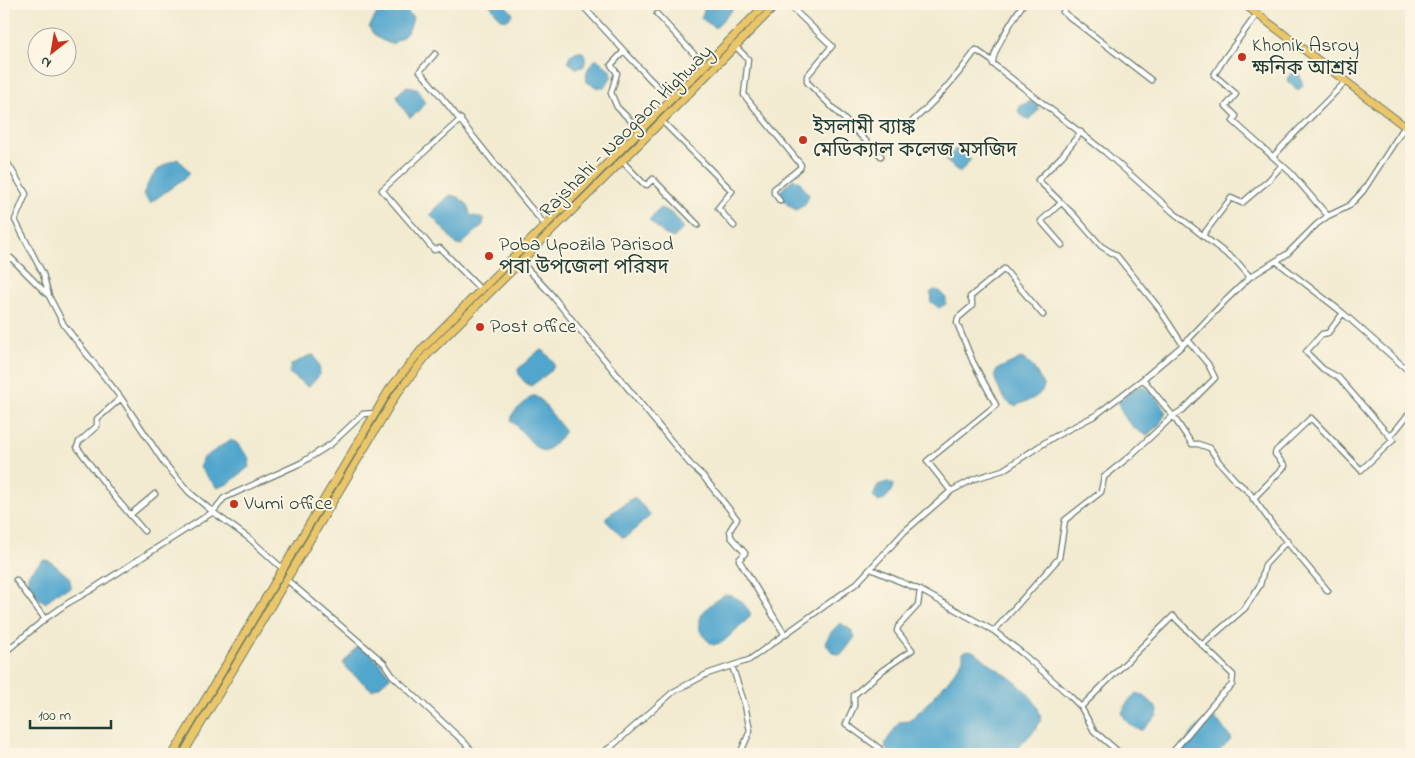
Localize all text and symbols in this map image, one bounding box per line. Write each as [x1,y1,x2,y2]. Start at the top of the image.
north arrow [28,28,78,78]
place label: Khonik Asroy ক্ষনিক আশ্রয় [1251,32,1359,84]
street label: Rajshahi - Naogaon Highway [534,39,721,226]
text: N [37,50,56,73]
marker: Khonik Asroy ক্ষনিক আশ্রয় [1236,51,1248,63]
place label: ইসলামী ব্যাঙ্ক মেডিক্যাল কলেজ মসজিদ [812,114,1018,166]
marker: ইসলামী ব্যাঙ্ক মেডিক্যাল কলেজ মসজিদ [797,134,809,146]
place label: Poba Upozila Parisod পবা উপজেলা পরিষদ [499,231,673,283]
marker: Poba Upozila Parisod পবা উপজেলা পরিষদ [483,250,495,262]
place label: Post office [490,313,576,342]
marker: Post office [474,321,486,333]
place label: Vumi office [243,490,333,519]
marker: Vumi office [228,498,240,510]
scale bar [30,698,111,730]
text: 100 m [38,705,71,727]

